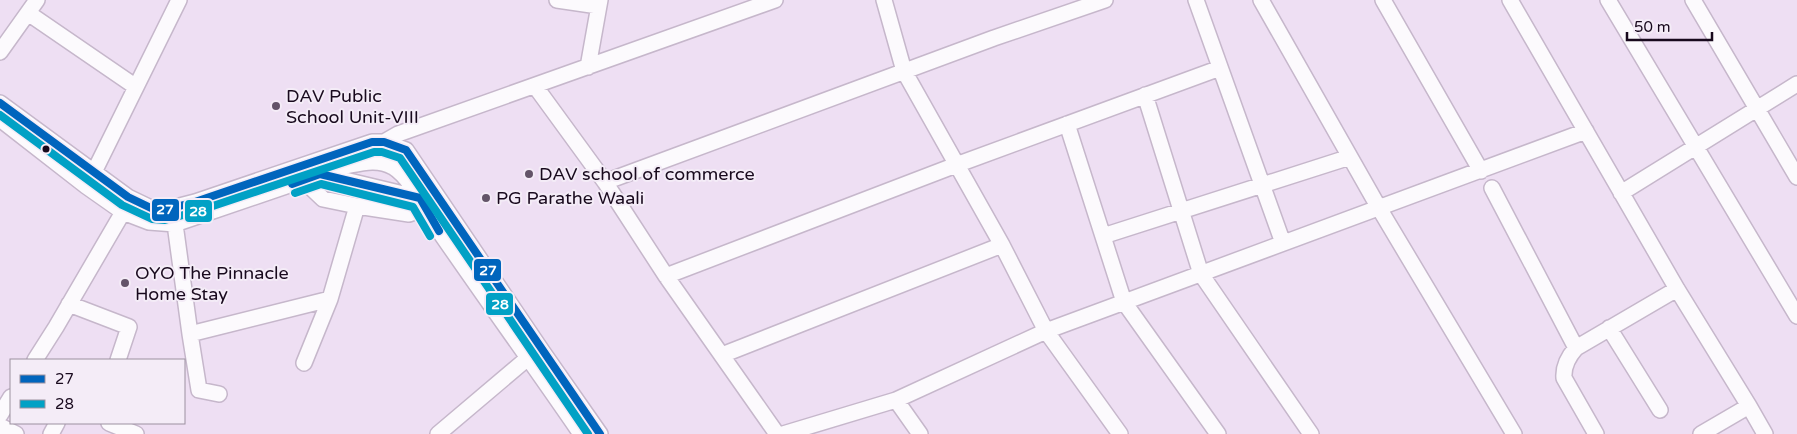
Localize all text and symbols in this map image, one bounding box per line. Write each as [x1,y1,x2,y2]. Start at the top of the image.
scale bar [1627,10,1712,42]
text: 50 m [1634,18,1671,36]
place label: DAV Public School Unit-VIII [286,85,419,128]
marker: DAV Public School Unit-VIII [270,100,282,112]
unlabelled marker [41,144,51,154]
place label: DAV school of commerce [539,163,755,185]
marker: DAV school of commerce [523,168,535,180]
place label: PG Parathe Waali [496,187,644,209]
marker: PG Parathe Waali [480,192,492,204]
line badge: 27 [151,198,180,222]
line badge: 28 [184,199,213,223]
text: 27 [156,201,174,218]
text: 28 [189,203,207,220]
line badge: 27 [473,258,502,282]
place label: OYO The Pinnacle Home Stay [135,262,289,305]
text: 27 [479,262,497,279]
marker: OYO The Pinnacle Home Stay [119,277,131,289]
line badge: 28 [485,292,514,316]
text: 28 [491,296,509,313]
legend [10,359,185,424]
text: 27 [55,370,74,388]
text: 28 [55,395,74,413]

